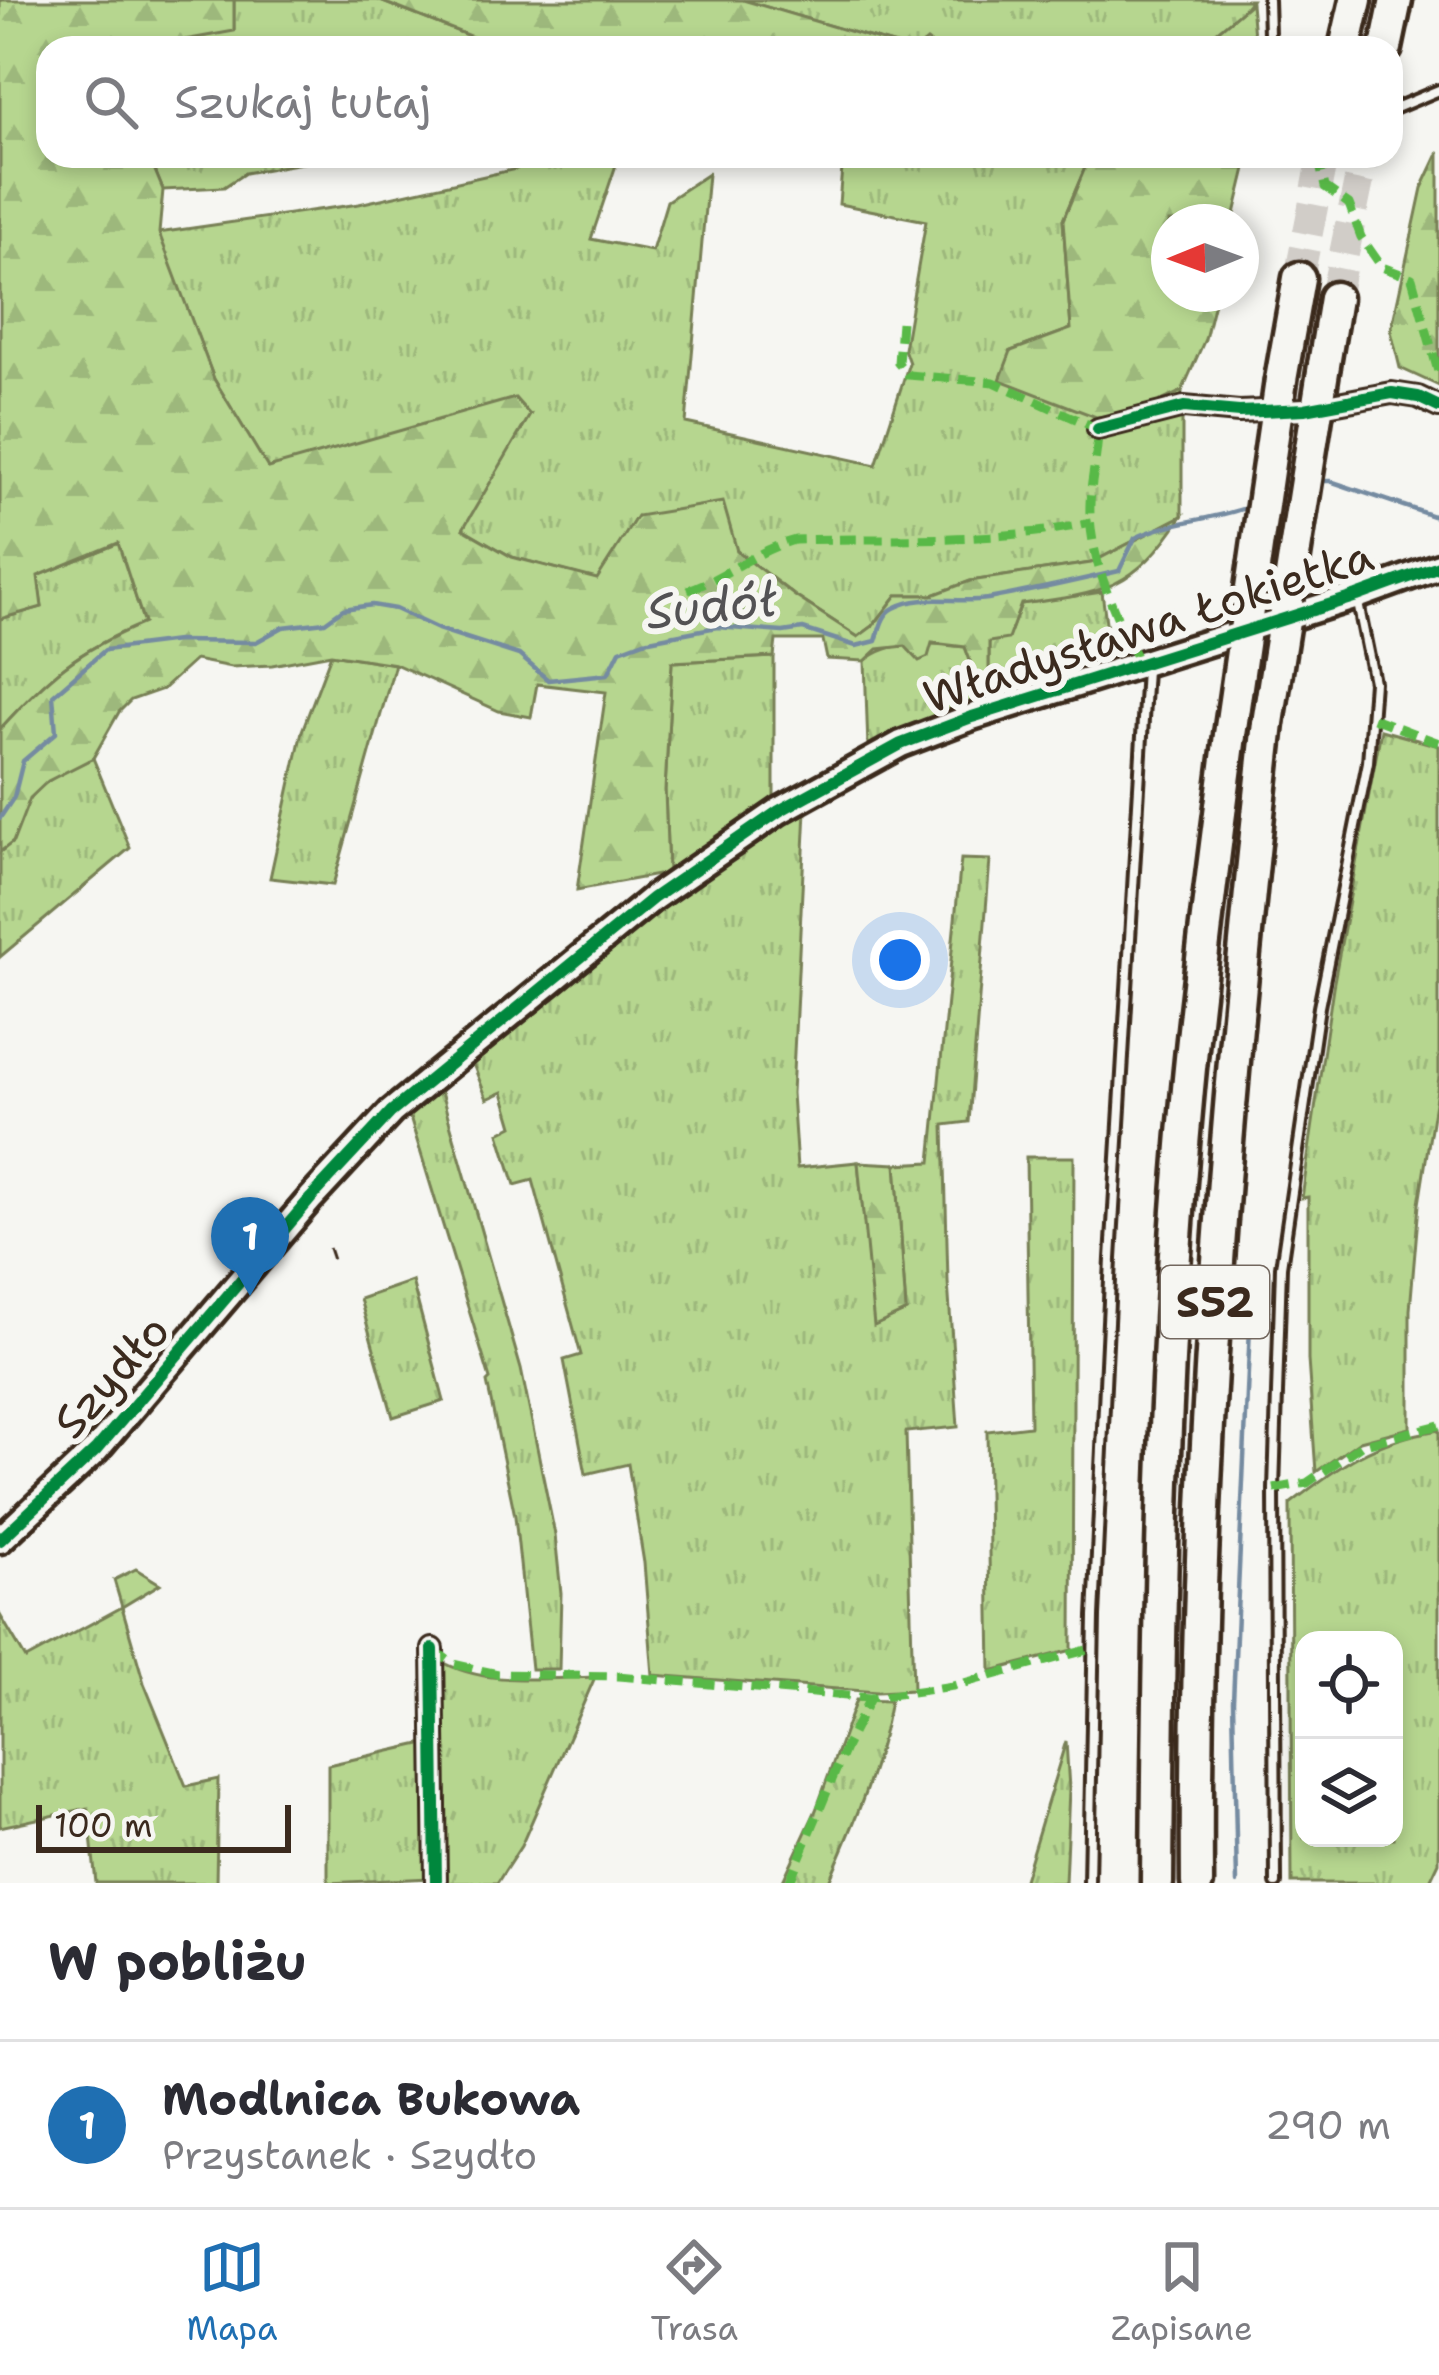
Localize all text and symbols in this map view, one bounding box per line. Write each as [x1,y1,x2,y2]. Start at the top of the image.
search box [36,36,1403,168]
icon: search [78,69,144,135]
text: Szukaj tutaj [174,72,431,132]
north arrow [1151,204,1259,312]
street label: Władysława Łokietka [916,525,1380,727]
water label: Sudół [643,566,781,644]
your location [870,930,930,990]
pin: 1 [211,1197,289,1296]
road number: S52 [1161,1266,1269,1338]
street label: Szydło [40,1301,182,1451]
map controls [1295,1631,1403,1847]
button: locate [1295,1631,1403,1739]
button: layers [1295,1739,1403,1847]
scale bar [36,1799,291,1852]
text: 100 m [54,1803,153,1848]
text: W pobliżu [48,1927,307,1995]
text: Modlnica Bukowa [162,2069,580,2129]
text: 1 [78,2099,96,2151]
text: 290 m [1265,2099,1391,2151]
text: Przystanek · Szydło [162,2129,537,2181]
tab: Mapa [186,2234,278,2351]
tab: Trasa [650,2234,738,2351]
tab: Zapisane [1111,2234,1253,2351]

